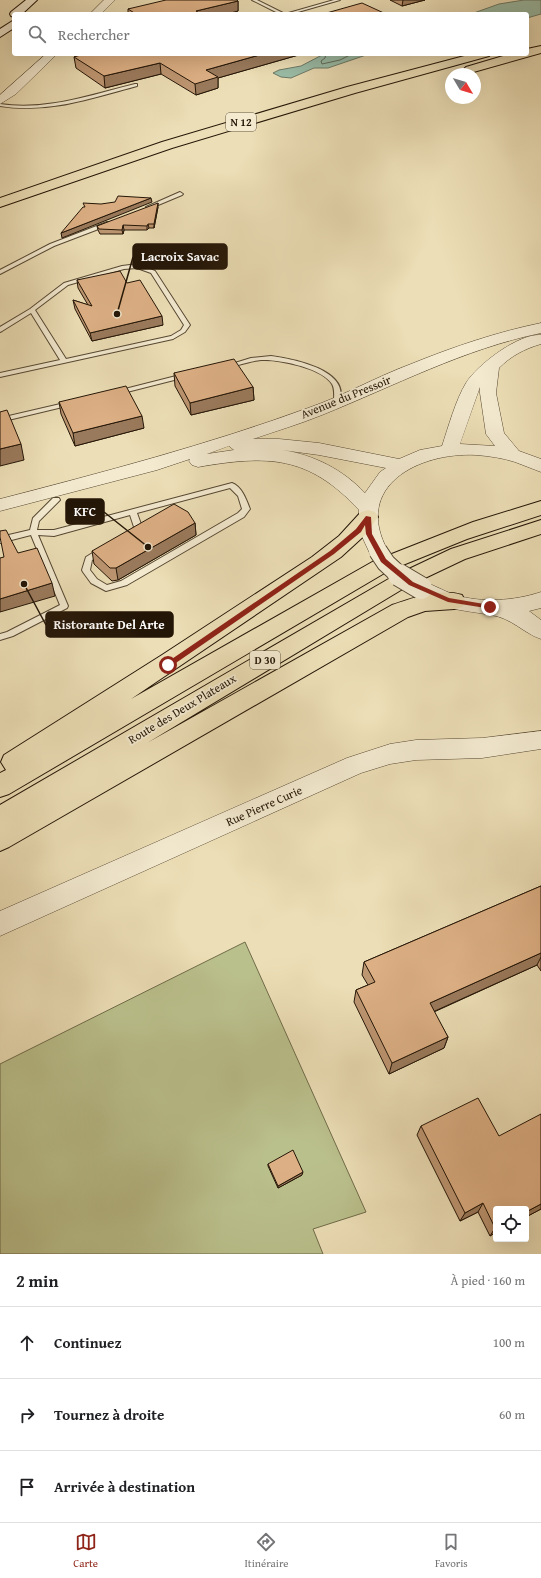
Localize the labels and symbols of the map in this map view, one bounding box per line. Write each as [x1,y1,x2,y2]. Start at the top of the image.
north arrow [445,68,481,104]
road number: N 12 [226,113,256,131]
callout: Lacroix Savac [133,244,227,269]
text: Lacroix Savac [141,247,219,266]
street label: Avenue du Pressoir [298,371,393,422]
callout: KFC [66,499,104,524]
text: KFC [74,502,96,521]
route end [481,598,499,616]
callout: Ristorante Del Arte [46,612,173,637]
text: Ristorante Del Arte [53,615,165,634]
road number: D 30 [250,651,280,669]
route start [159,656,177,674]
street label: Route des Deux Plateaux [125,669,240,748]
street label: Rue Pierre Curie [223,781,305,830]

